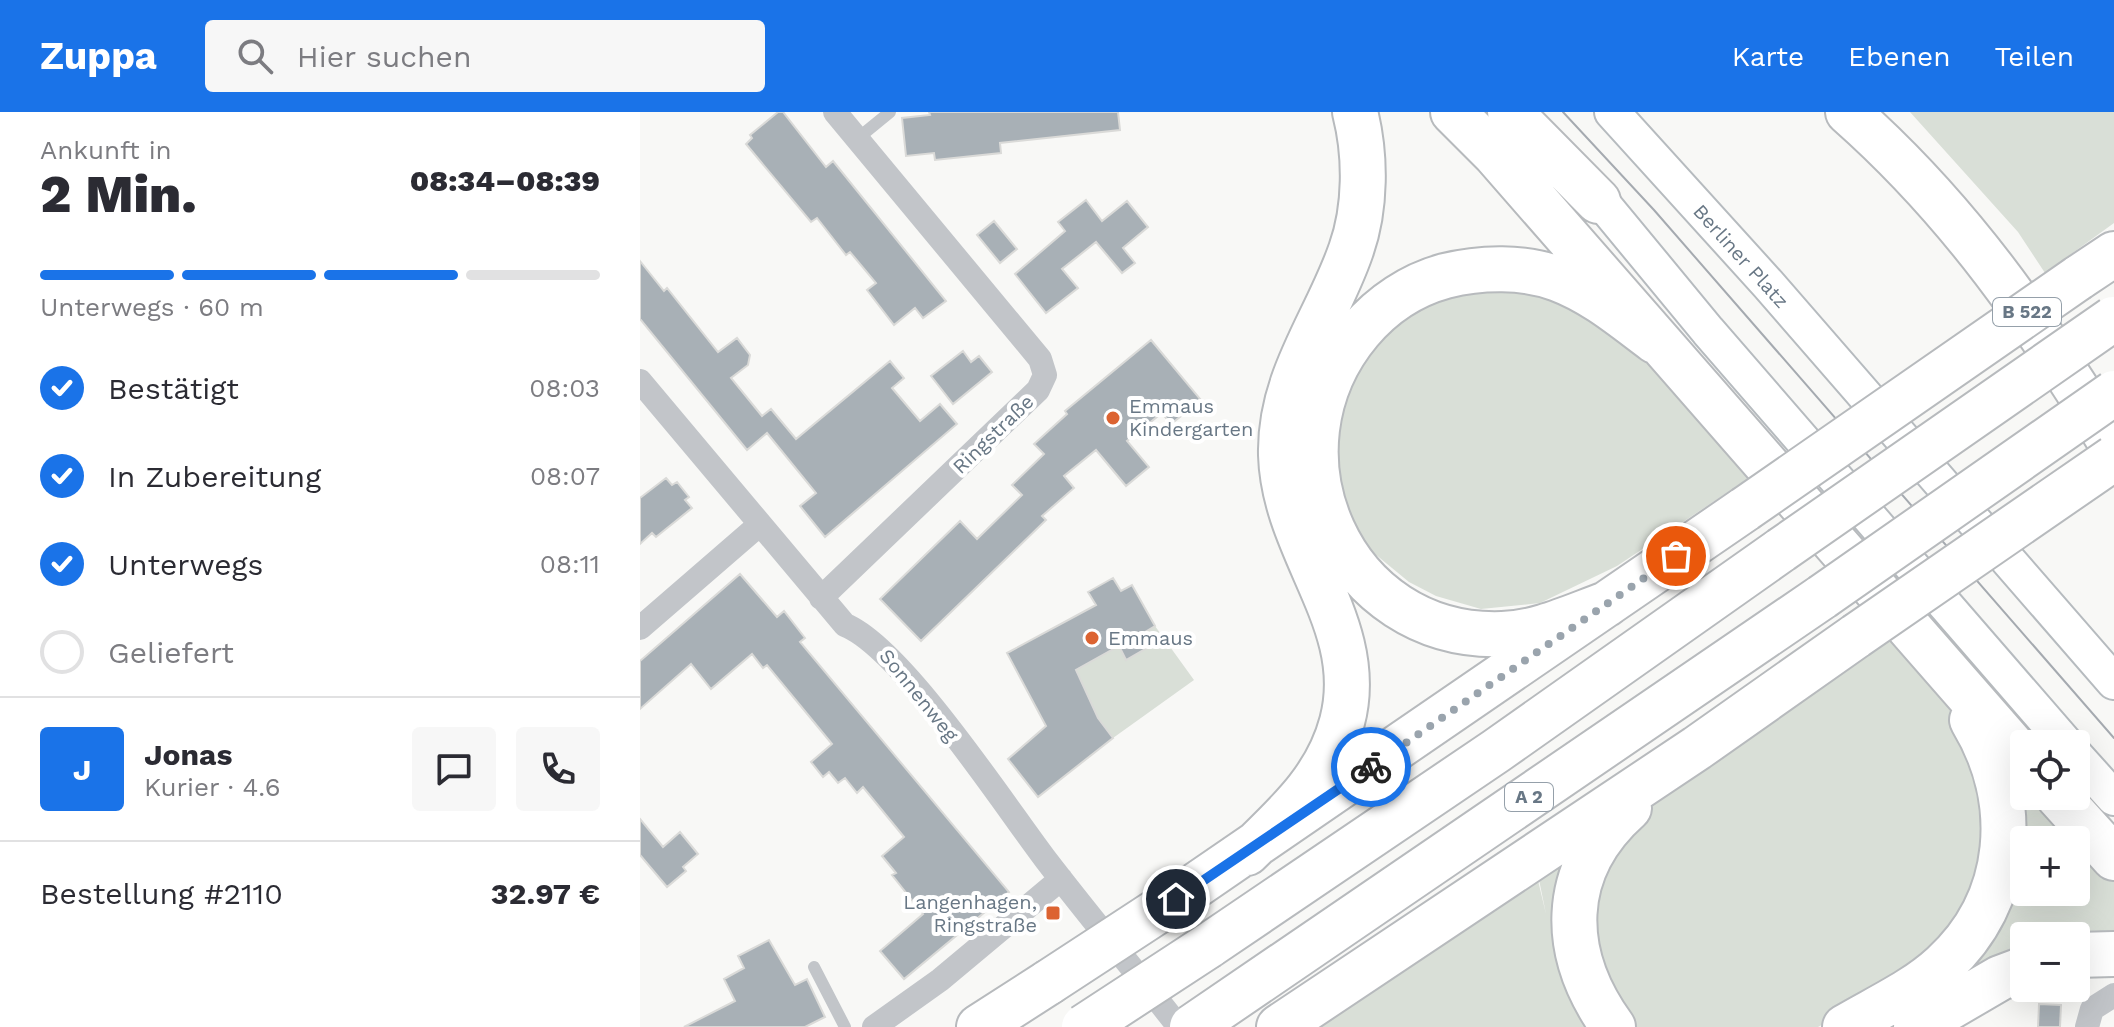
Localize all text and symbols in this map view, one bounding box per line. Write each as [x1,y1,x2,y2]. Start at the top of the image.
search box [205,20,765,92]
text: Zuppa [40,34,157,78]
icon: search [233,34,277,78]
text: Hier suchen [297,39,471,74]
text: Karte [1732,40,1804,73]
text: Ebenen [1848,40,1951,73]
text: Teilen [1995,40,2074,73]
text: Ankunft in [40,135,172,165]
text: 08:34–08:39 [410,163,600,198]
text: 2 Min. [40,164,197,225]
street label: Berliner Platz [1688,199,1794,313]
text: Unterwegs · 60 m [40,292,264,322]
road number: B 522 [1993,298,2061,326]
icon: check [40,366,84,410]
text: Bestätigt [108,371,239,406]
text: 08:03 [529,373,600,403]
street label: Ringstraße [947,389,1039,479]
place label: Emmaus Kindergarten [1129,394,1253,441]
marker: Emmaus Kindergarten [1104,409,1122,427]
icon: check [40,454,84,498]
text: In Zubereitung [108,459,321,494]
text: 08:07 [530,461,600,491]
pin [1642,522,1710,590]
icon: bag [1654,534,1698,578]
icon: check [40,542,84,586]
text: Unterwegs [108,547,263,582]
text: 08:11 [540,549,600,579]
place label: Emmaus [1108,626,1193,650]
marker: Emmaus [1083,629,1101,647]
text: Geliefert [108,635,234,670]
street label: Sonnenweg [874,644,964,746]
button: chat [412,727,496,811]
button: phone [516,727,600,811]
courier [1331,727,1411,807]
map controls [2010,730,2090,1002]
button: locate [2010,730,2090,810]
text: Jonas [144,737,232,772]
icon: bike [1349,745,1393,789]
text: J [73,752,91,787]
text: Kurier · 4.6 [144,772,281,802]
road number: A 2 [1505,783,1553,811]
button: + [2010,826,2090,906]
pin [1142,865,1210,933]
text: Bestellung #2110 [40,876,283,911]
text: 32.97 € [491,876,600,911]
icon: home [1154,877,1198,921]
place label: Langenhagen, Ringstraße [903,890,1037,937]
marker: Langenhagen, Ringstraße [1044,904,1062,922]
button: − [2010,922,2090,1002]

